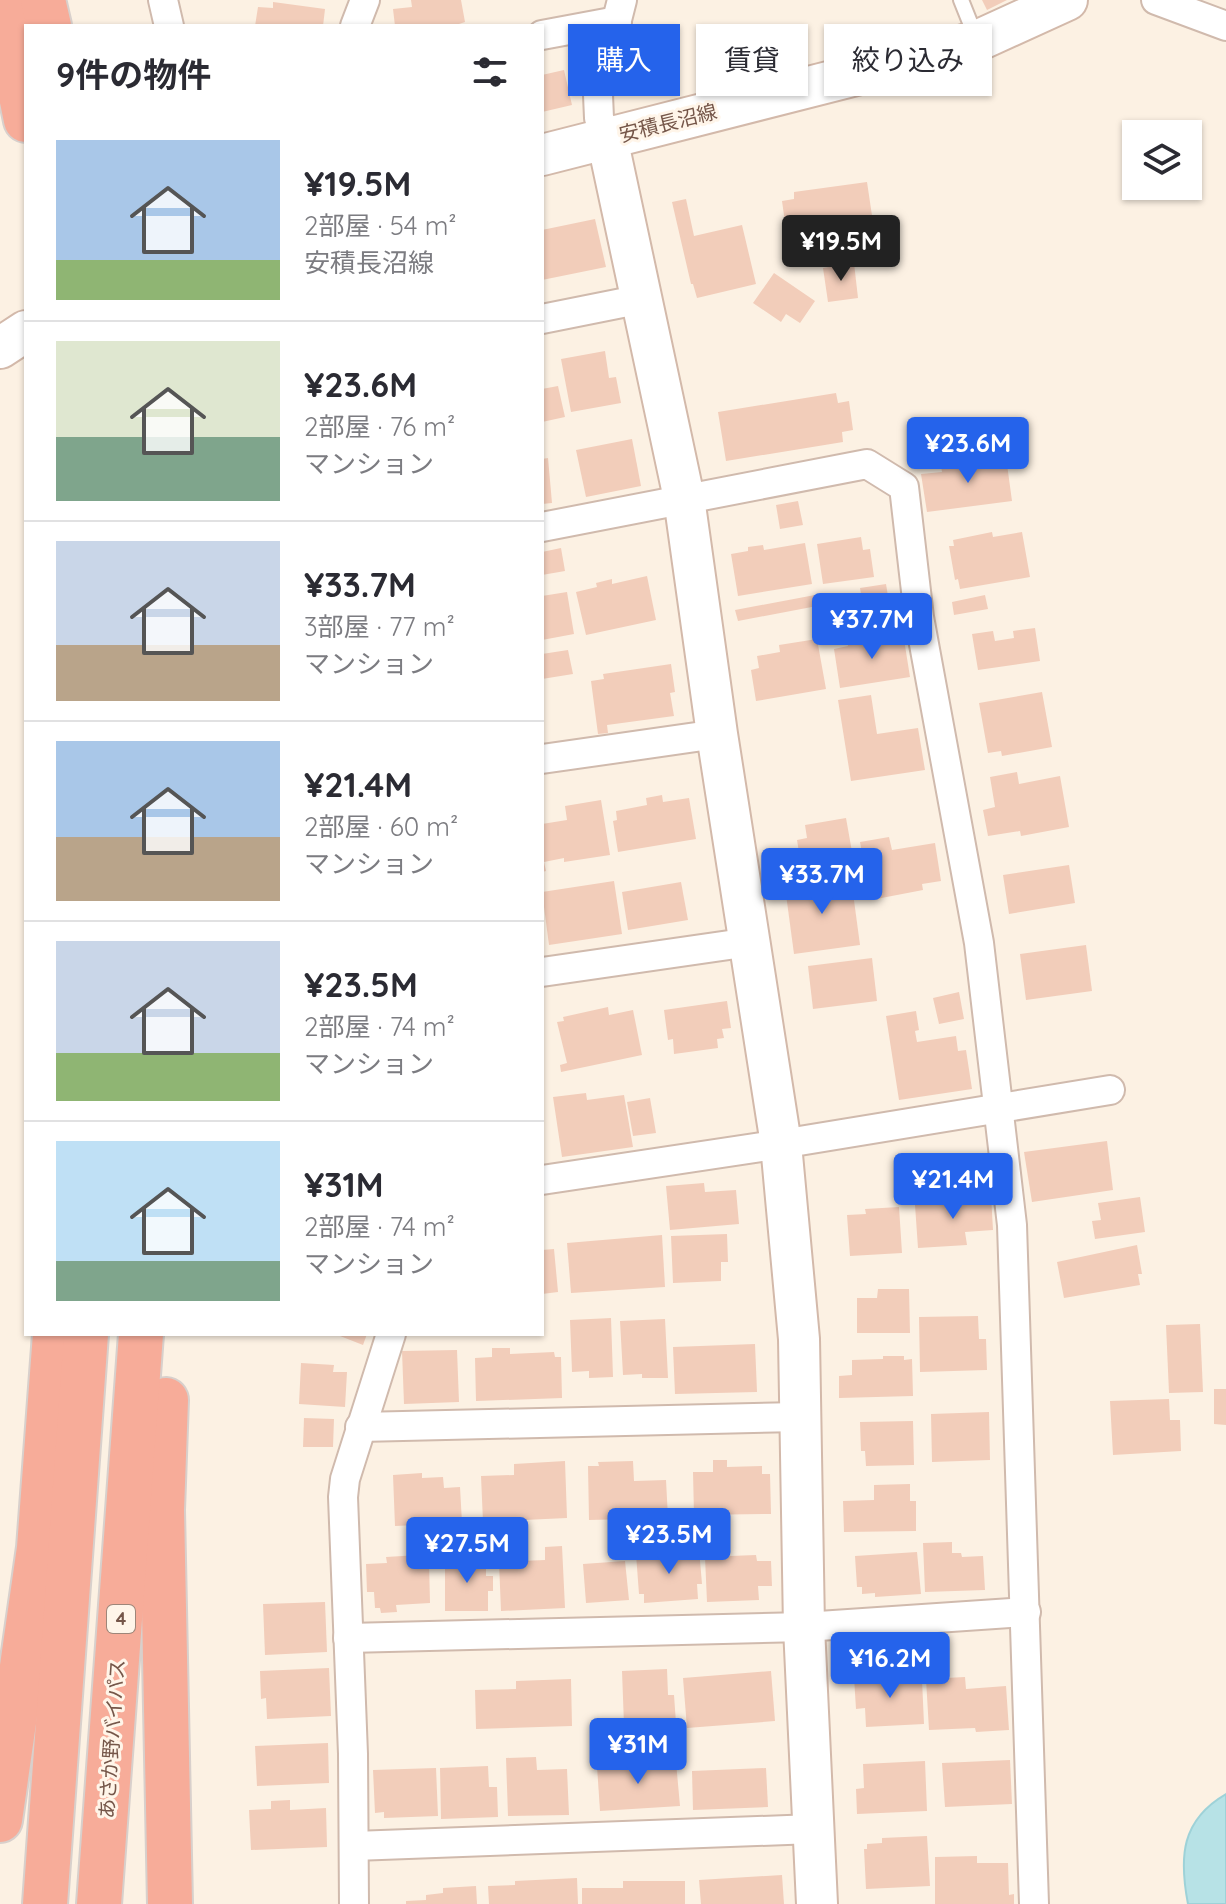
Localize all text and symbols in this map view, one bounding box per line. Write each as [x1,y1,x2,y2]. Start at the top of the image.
chip: 購入 [568,24,680,96]
chip: 賃貸 [696,24,808,96]
chip: 絞り込み [824,24,992,96]
icon: filters [468,50,512,94]
text: 9件の物件 [56,53,211,96]
street label: 安積長沼線 [616,98,719,147]
map controls [1122,120,1202,200]
button: layers [1122,120,1202,200]
text: ¥19.5M [304,162,411,205]
icon: home [120,172,216,268]
text: 2部屋 · 54 m² [304,209,457,242]
pin: ¥19.5M [776,215,906,283]
text: ¥19.5M [800,224,882,257]
text: 安積長沼線 [304,246,434,279]
text: ¥23.6M [304,363,417,406]
icon: home [120,373,216,469]
text: 2部屋 · 76 m² [304,410,455,443]
pin: ¥23.6M [903,417,1033,485]
text: ¥23.6M [925,426,1011,459]
text: マンション [304,447,434,480]
text: ¥33.7M [304,563,416,606]
icon: home [120,573,216,669]
pin: ¥37.7M [807,593,937,661]
text: ¥37.7M [830,602,914,635]
text: 3部屋 · 77 m² [304,610,455,643]
text: マンション [304,647,434,680]
text: ¥21.4M [304,763,412,806]
icon: home [120,773,216,869]
text: 2部屋 · 60 m² [304,810,458,843]
text: マンション [304,847,434,880]
pin: ¥33.7M [757,848,887,916]
text: ¥33.7M [779,857,865,890]
text: ¥23.5M [304,963,418,1006]
icon: home [120,973,216,1069]
text: 2部屋 · 74 m² [304,1010,455,1043]
text: マンション [304,1047,434,1080]
pin: ¥21.4M [888,1153,1018,1221]
text: ¥21.4M [912,1162,994,1195]
text: ¥31M [304,1163,384,1206]
icon: home [120,1173,216,1269]
text: 2部屋 · 74 m² [304,1210,455,1243]
text: マンション [304,1247,434,1280]
pin: ¥23.5M [604,1508,734,1576]
pin: ¥27.5M [402,1517,532,1585]
text: ¥23.5M [626,1517,713,1550]
text: ¥27.5M [424,1526,510,1559]
road number: 4 [107,1605,135,1633]
pin: ¥16.2M [825,1632,955,1700]
text: ¥16.2M [849,1641,931,1674]
street label: あさか野バイパス [93,1658,130,1819]
pin: ¥31M [591,1718,685,1786]
text: ¥31M [608,1727,668,1760]

